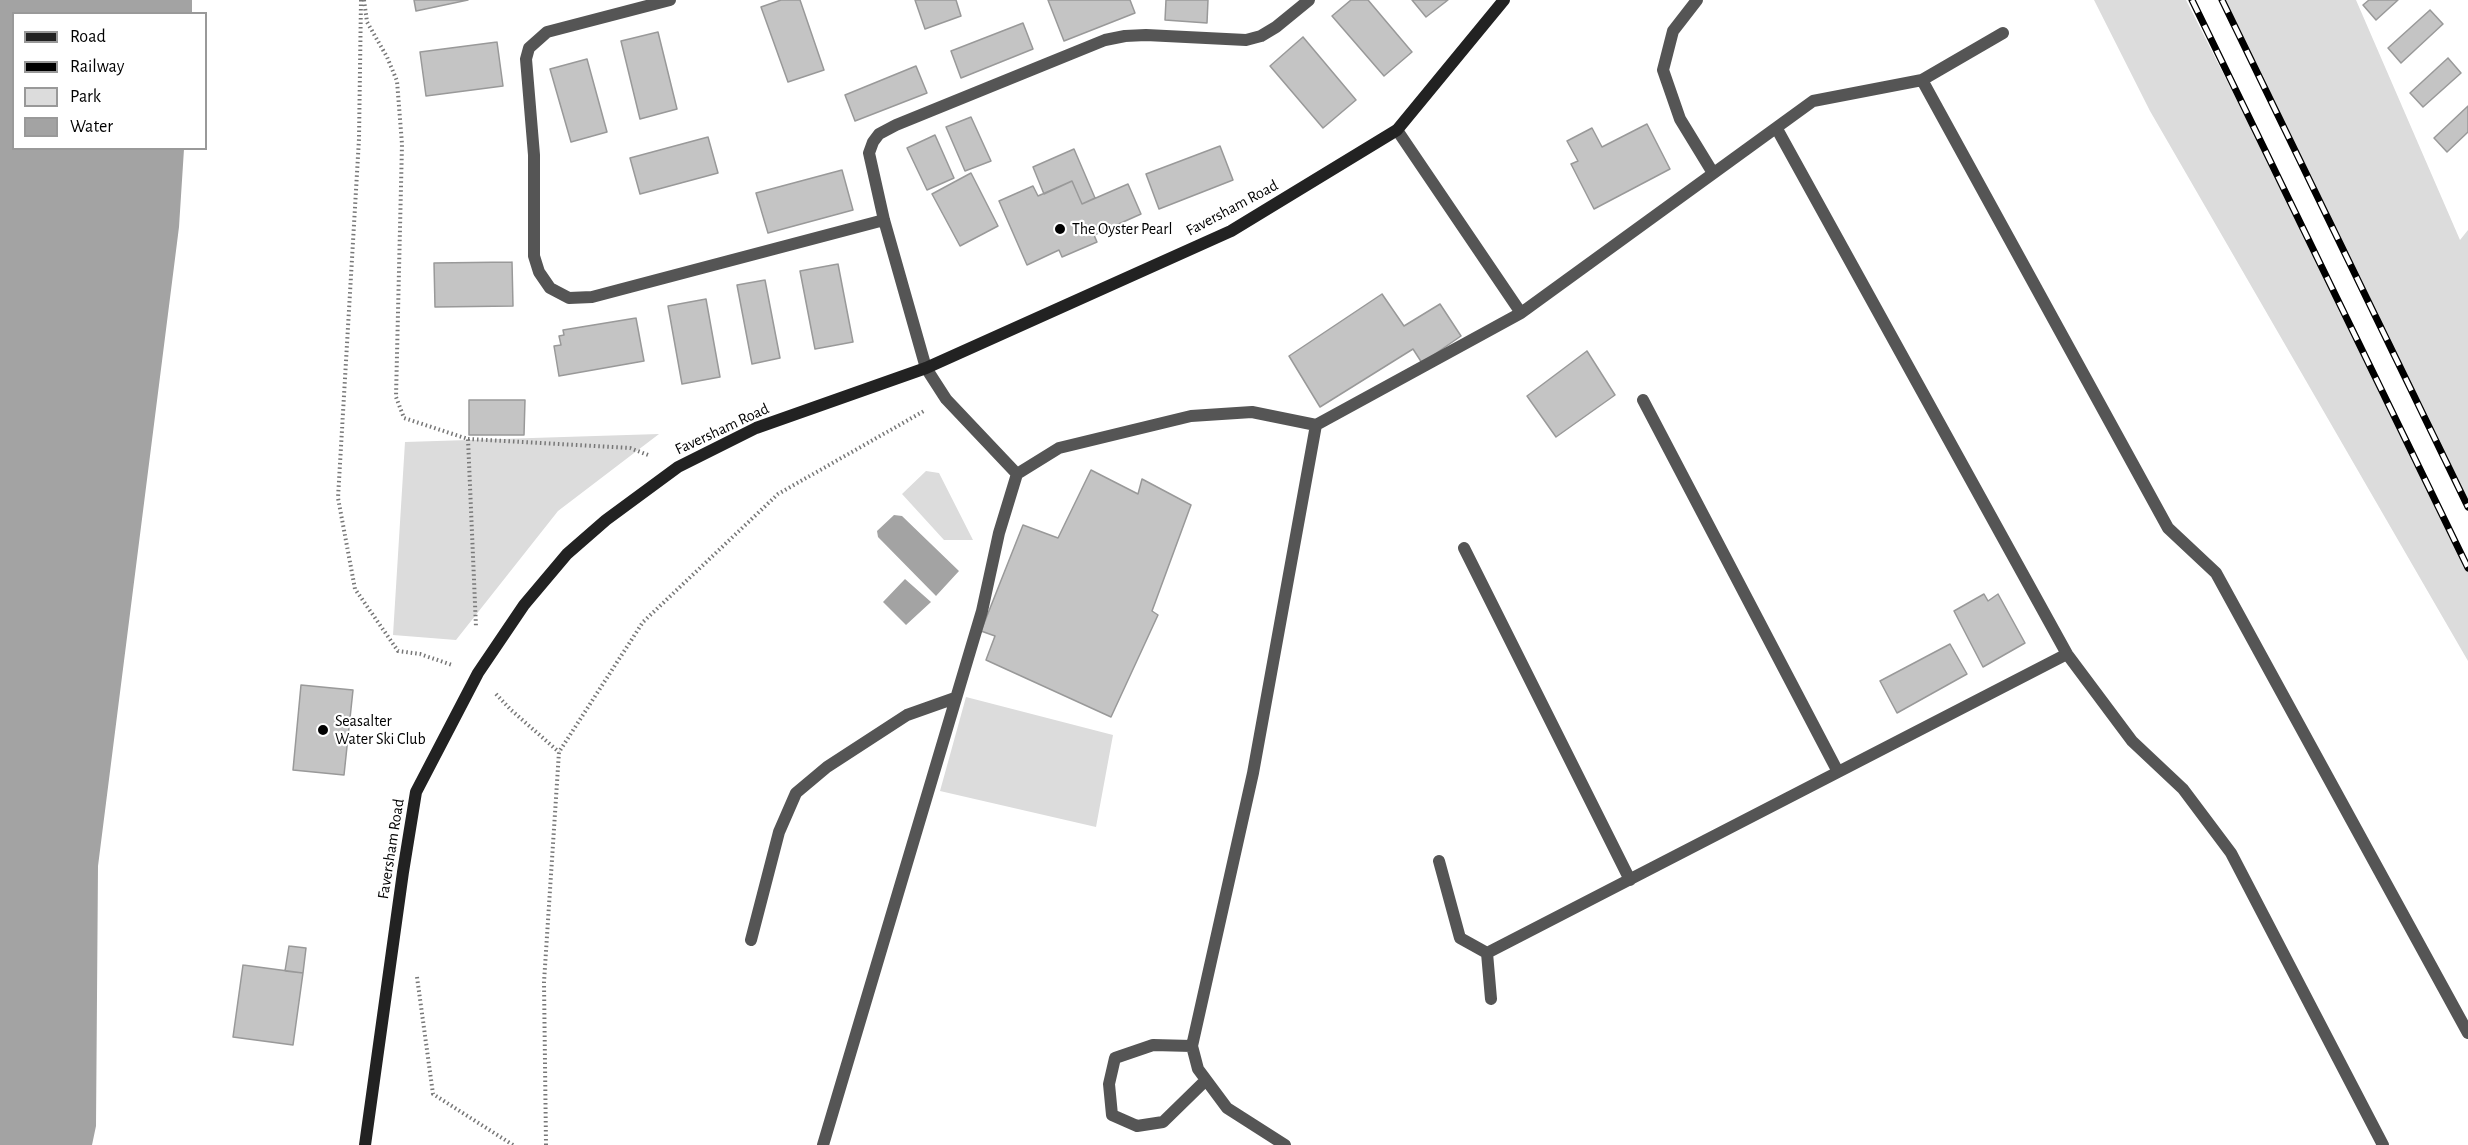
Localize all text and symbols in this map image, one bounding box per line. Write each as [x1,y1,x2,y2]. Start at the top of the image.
legend [12,12,207,150]
text: Road [70,28,106,46]
text: Railway [70,58,124,76]
text: Park [70,88,101,106]
text: Water [70,118,113,136]
street label: Faversham Road [1183,176,1281,240]
place label: The Oyster Pearl [1072,219,1172,239]
marker: The Oyster Pearl [1053,222,1067,236]
street label: Faversham Road [672,399,772,459]
place label: Seasalter Water Ski Club [335,711,426,749]
marker: Seasalter Water Ski Club [316,723,330,737]
street label: Faversham Road [374,797,408,901]

